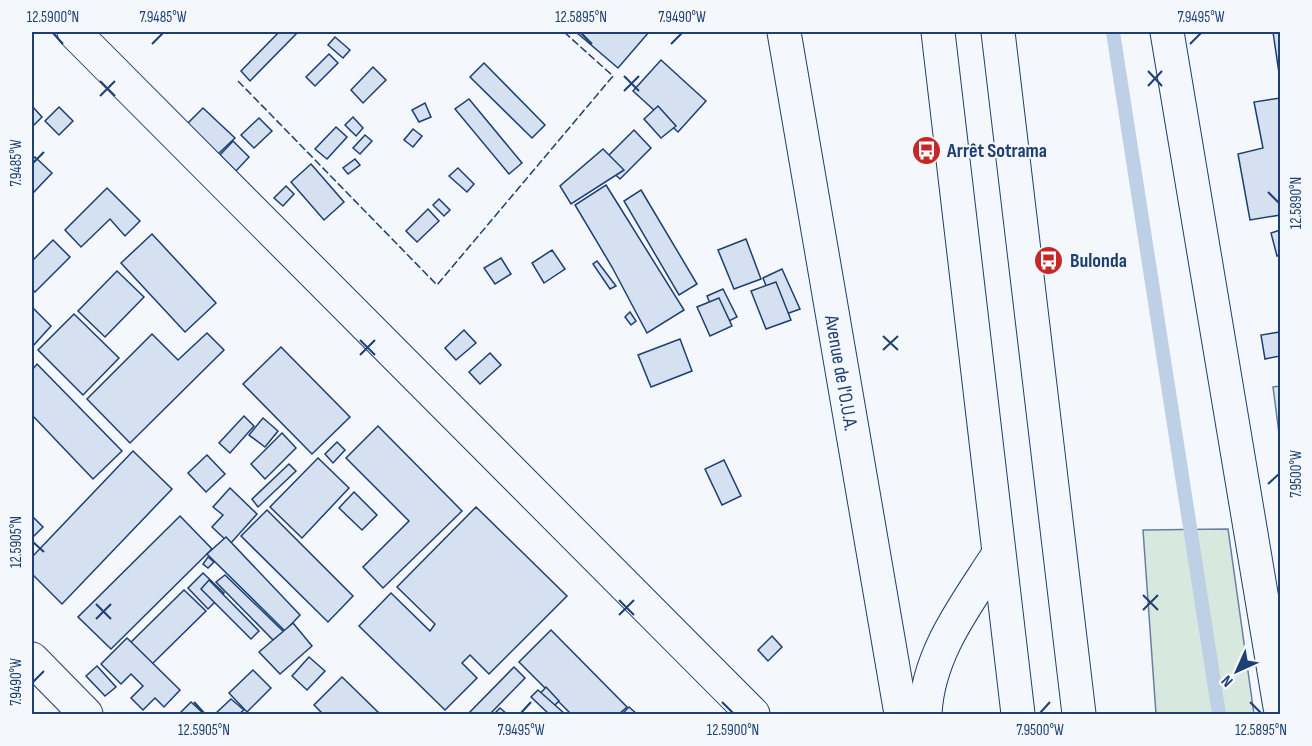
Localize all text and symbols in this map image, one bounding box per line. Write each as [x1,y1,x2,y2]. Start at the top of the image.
text: 12.5900°N [27,8,79,27]
text: 7.9485°W [140,8,187,27]
text: 12.5895°N [555,8,607,27]
text: 7.9490°W [658,8,706,27]
text: 7.9495°W [1178,8,1225,27]
bus stop icon: Arrêt Sotrama [910,134,942,166]
text: 7.9485°W [7,139,26,186]
place label: Arrêt Sotrama [946,139,1047,163]
text: 12.5890°N [1287,177,1306,229]
bus stop icon: Bulonda [1033,244,1065,276]
place label: Bulonda [1070,249,1127,273]
street label: Avenue de l'O.U.A. [819,313,863,433]
text: 7.9500°W [1287,450,1306,498]
text: 12.5905°N [7,516,26,568]
north arrow [1207,641,1267,701]
text: 7.9490°W [7,658,26,706]
text: N [1218,671,1237,690]
text: 12.5905°N [178,721,230,740]
text: 7.9495°W [498,721,545,740]
text: 12.5900°N [707,721,759,740]
text: 7.9500°W [1016,721,1064,740]
text: 12.5895°N [1235,721,1287,740]

